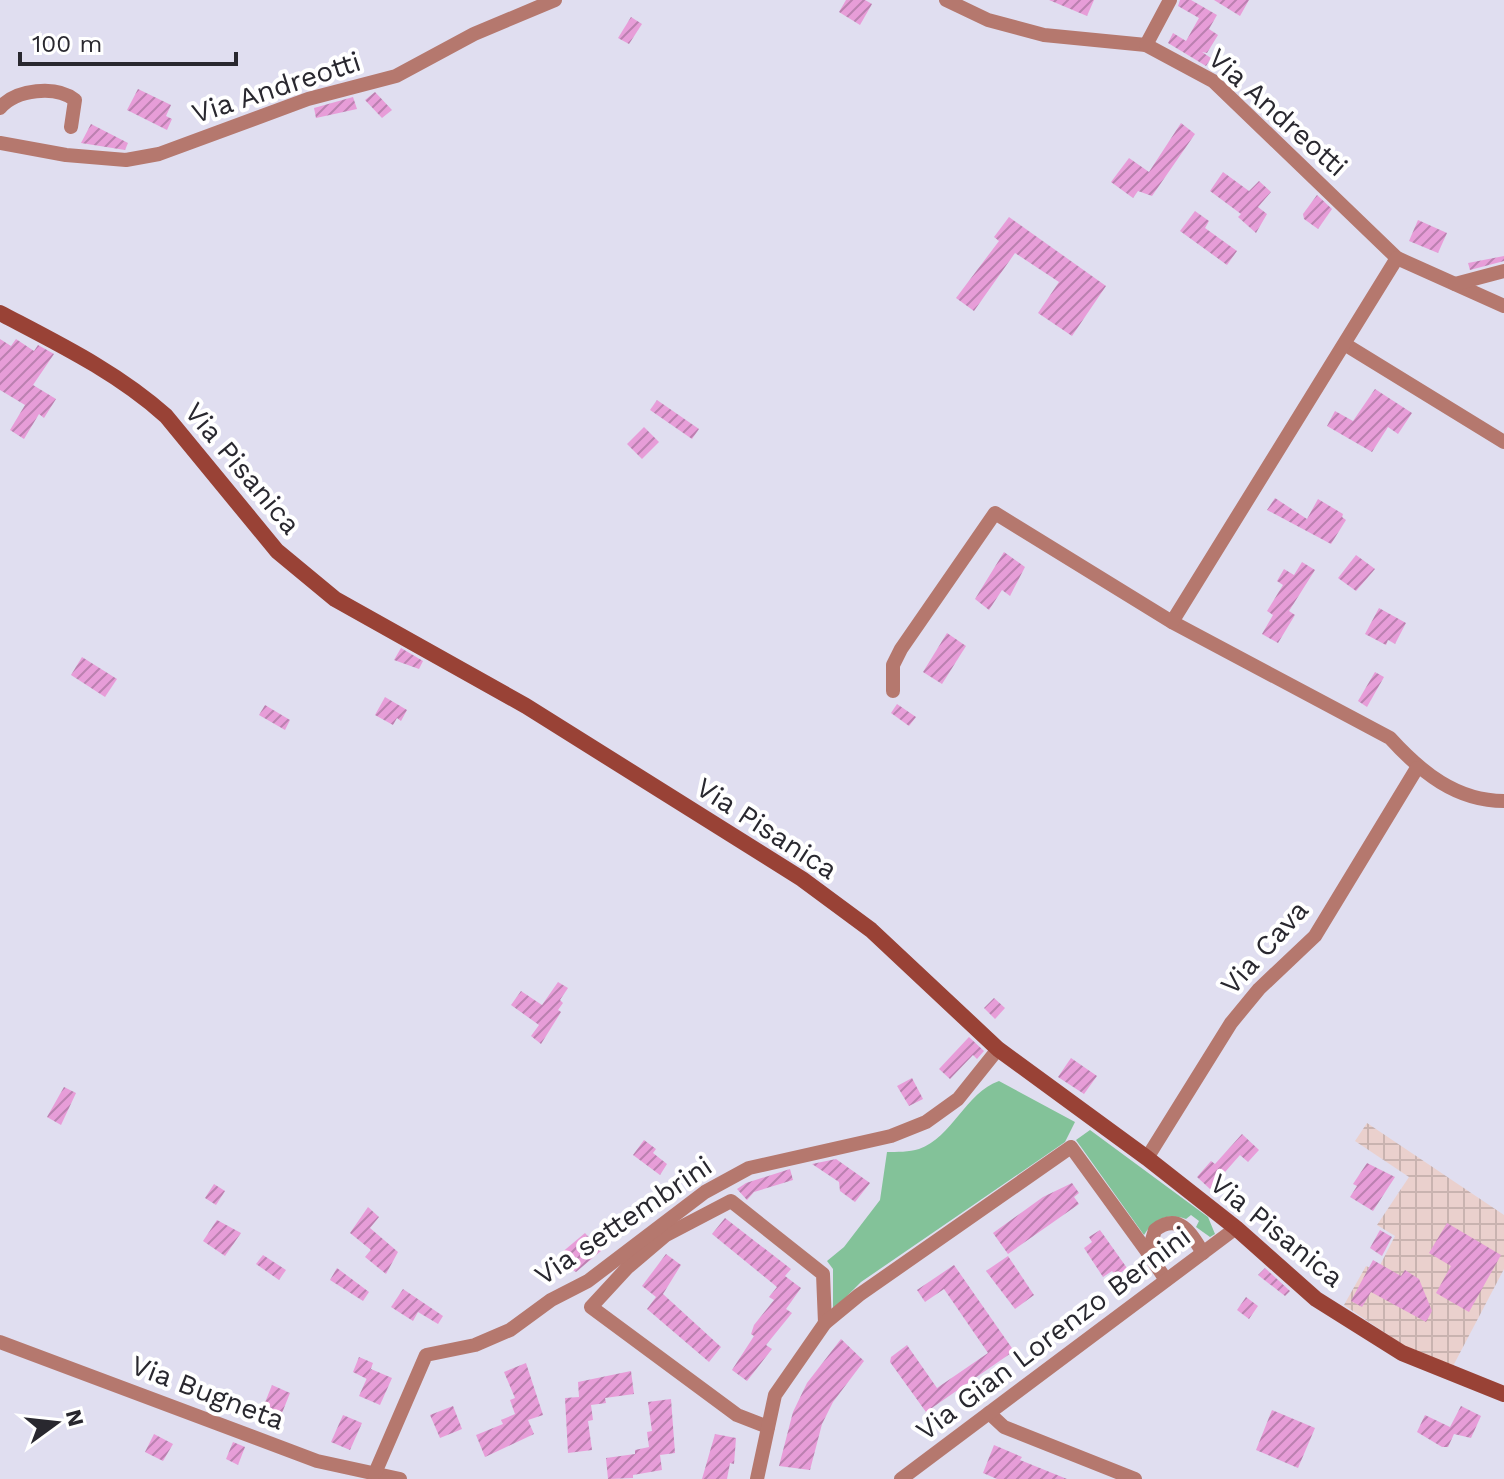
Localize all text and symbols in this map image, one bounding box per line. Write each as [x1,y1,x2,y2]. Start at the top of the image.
scale bar [20,16,236,66]
text: 100 m [32,30,102,58]
street label: Via Andreotti [1201,41,1354,183]
street label: Via Andreotti [188,45,365,130]
street label: Via Pisanica [178,396,307,541]
street label: Via Pisanica [690,771,844,886]
street label: Via Cava [1214,893,1315,1001]
street label: Via settembrini [528,1149,718,1292]
street label: Via Pisanica [1203,1167,1350,1294]
street label: Via Gian Lorenzo Bernini [910,1219,1197,1447]
street label: Via Bugneta [127,1348,289,1437]
north arrow [16,1383,96,1463]
text: N [61,1407,89,1429]

